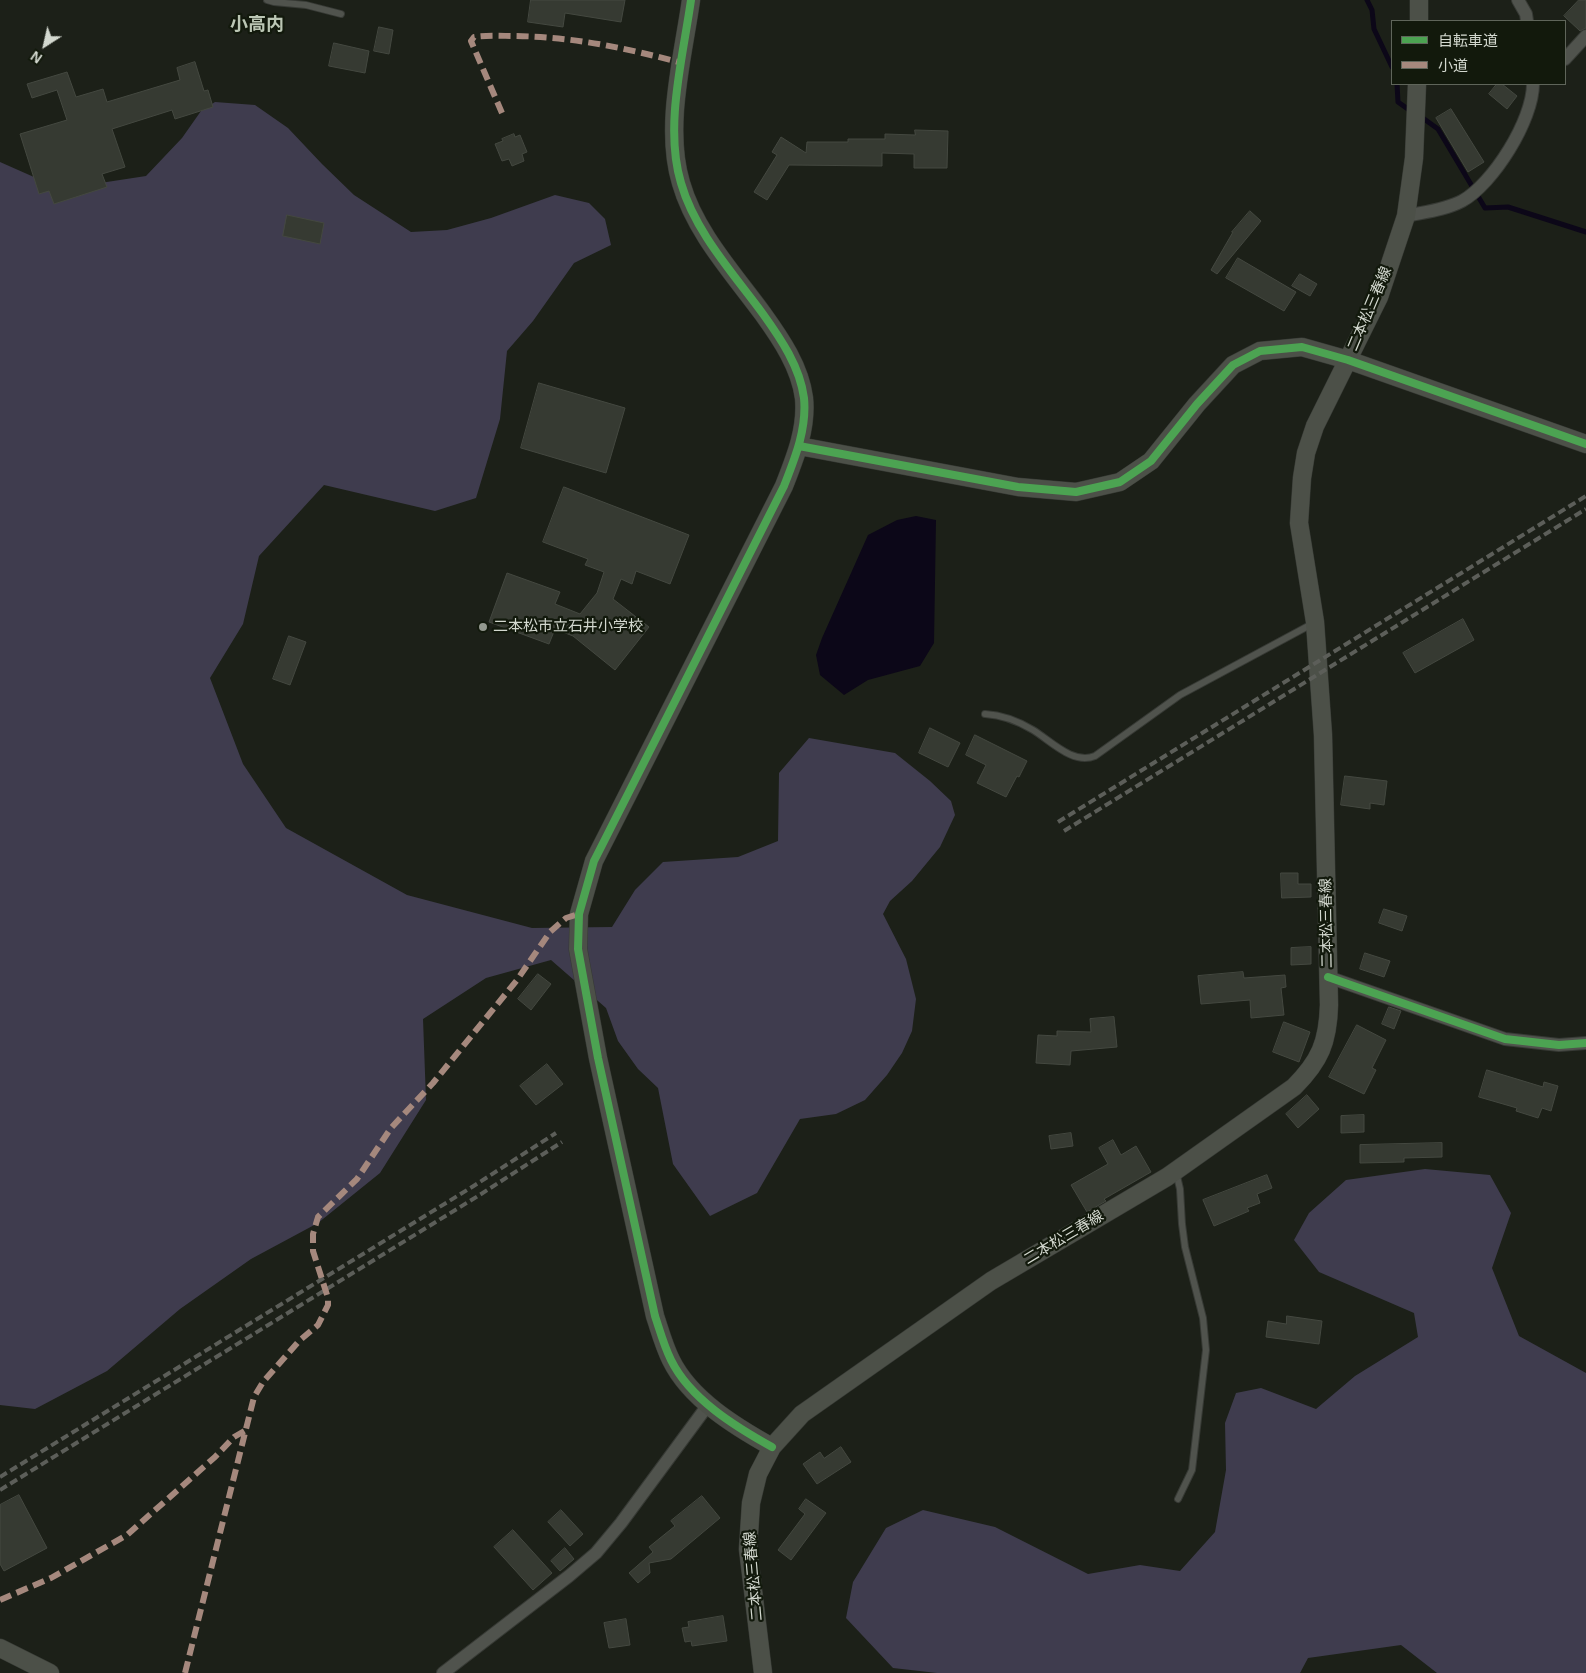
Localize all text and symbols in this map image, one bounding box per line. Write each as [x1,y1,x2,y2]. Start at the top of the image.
district label: 小高内 [230,14,284,36]
north arrow [20,20,70,70]
legend [1391,20,1566,85]
text: 自転車道 [1438,32,1498,49]
text: N [28,48,45,67]
text: 小道 [1438,57,1468,74]
street label: 二本松三春線 [1344,264,1396,354]
place label: 二本松市立石井小学校 [493,618,643,636]
marker: 二本松市立石井小学校 [477,621,489,633]
street label: 二本松三春線 [1317,878,1337,968]
street label: 二本松三春線 [1021,1207,1107,1269]
street label: 二本松三春線 [741,1530,767,1622]

